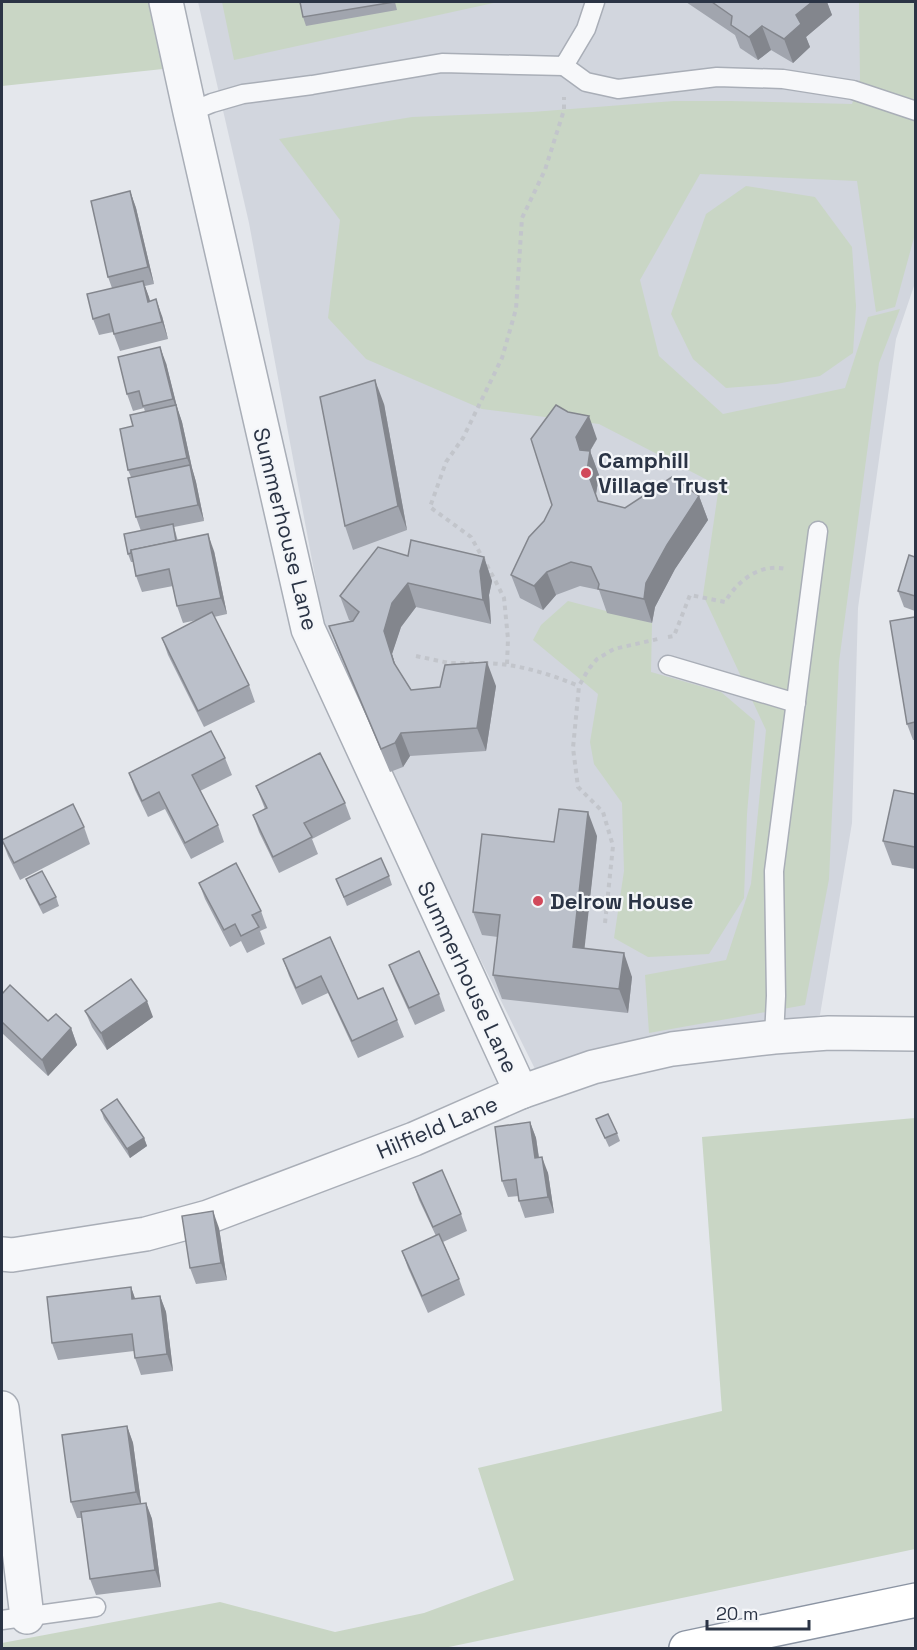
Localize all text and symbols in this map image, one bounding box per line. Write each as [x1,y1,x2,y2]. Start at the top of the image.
street label: Summerhouse Lane [247,425,325,633]
place label: Camphill Village Trust [598,446,728,499]
marker: Camphill Village Trust [579,466,593,480]
street label: Summerhouse Lane [411,877,525,1077]
place label: Delrow House [550,887,693,915]
marker: Delrow House [531,894,545,908]
street label: Hilfield Lane [372,1089,502,1165]
scale bar [707,1593,809,1631]
text: 20 m [716,1602,759,1625]

